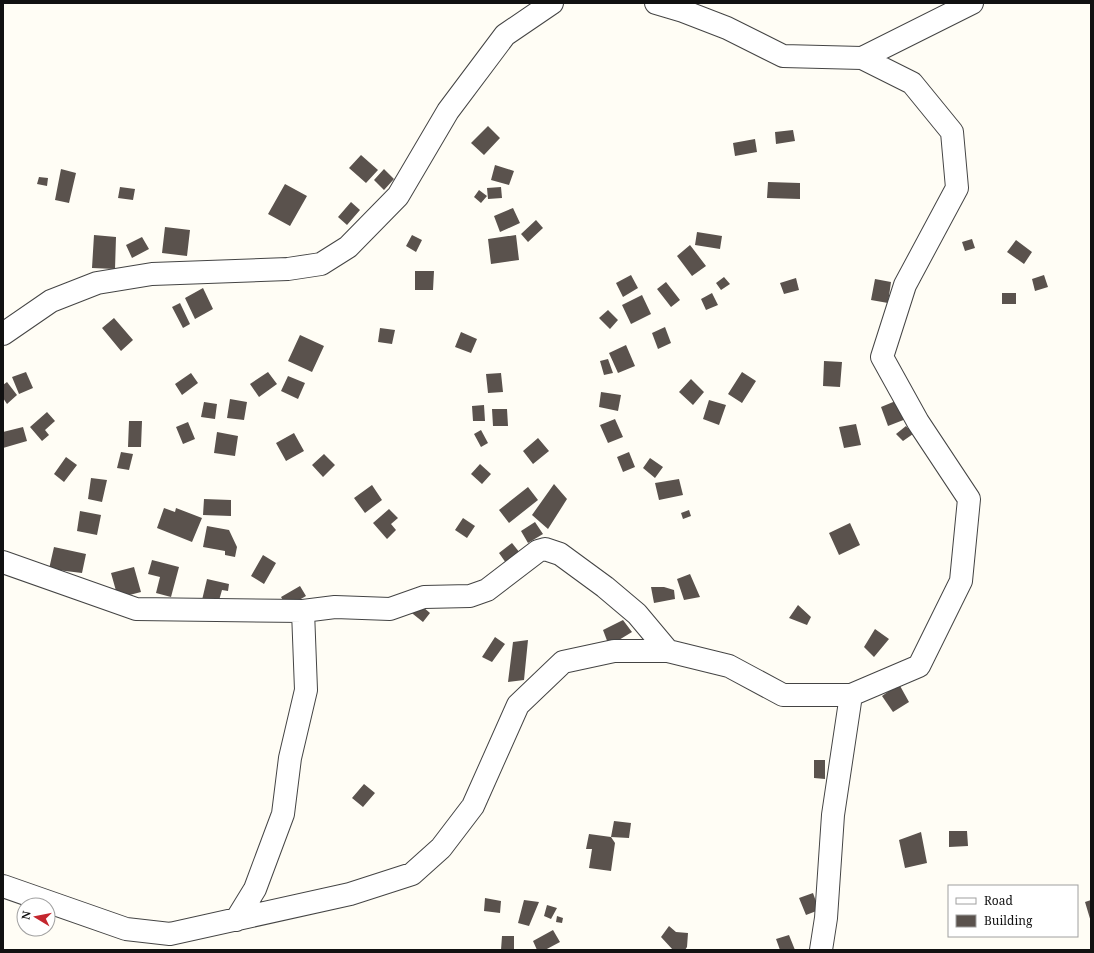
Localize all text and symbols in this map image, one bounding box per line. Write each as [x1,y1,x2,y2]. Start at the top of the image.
legend [948,885,1078,937]
text: Road [984,892,1014,909]
north arrow [16,897,56,937]
text: N [18,909,34,921]
text: Building [984,912,1033,929]

